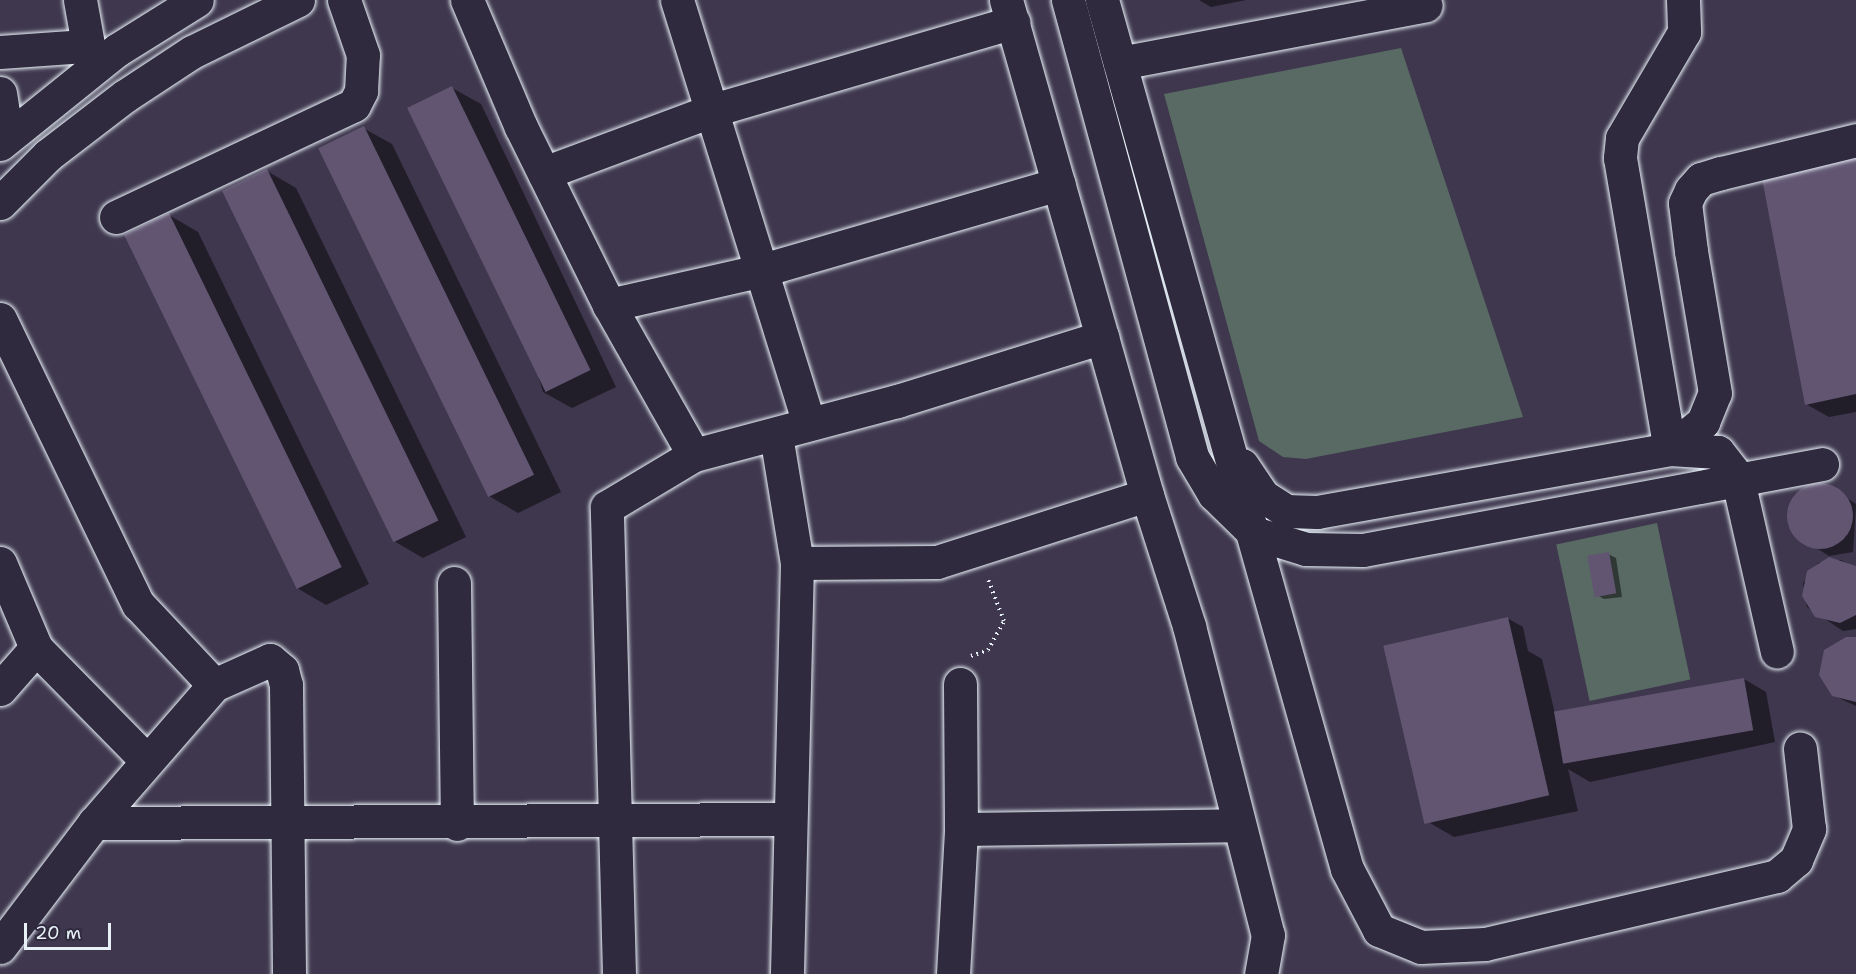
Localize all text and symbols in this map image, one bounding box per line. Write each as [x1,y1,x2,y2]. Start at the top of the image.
scale bar [27,911,114,949]
text: 20 m [35,921,81,945]

